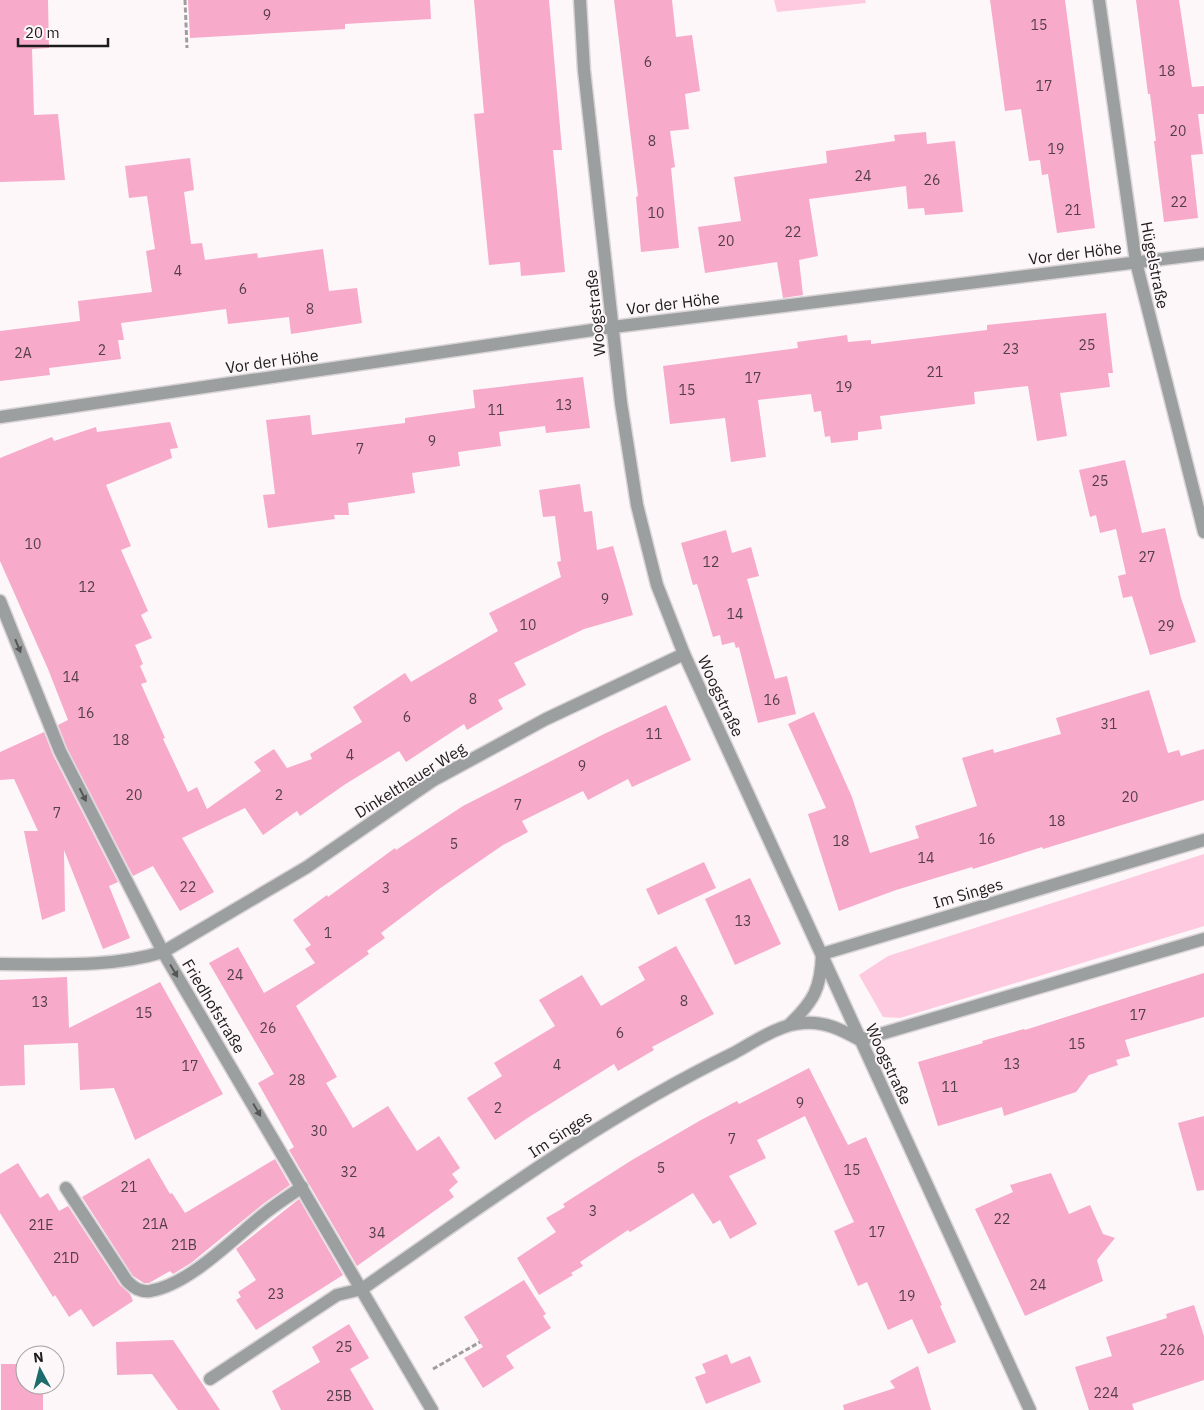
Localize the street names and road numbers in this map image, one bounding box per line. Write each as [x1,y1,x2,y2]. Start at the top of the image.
street label: Hügelstraße [1137,220,1173,311]
street label: Vor der Höhe [1027,237,1123,269]
street label: Woogstraße [580,268,609,357]
street label: Vor der Höhe [625,287,721,319]
street label: Vor der Höhe [224,345,320,377]
street label: Woogstraße [694,652,749,740]
street label: Dinkelthauer Weg [351,738,470,822]
street label: Im Singes [931,874,1005,912]
street label: Friedhofstraße [178,955,250,1057]
street label: Woogstraße [862,1020,917,1108]
street label: Im Singes [525,1106,595,1162]

